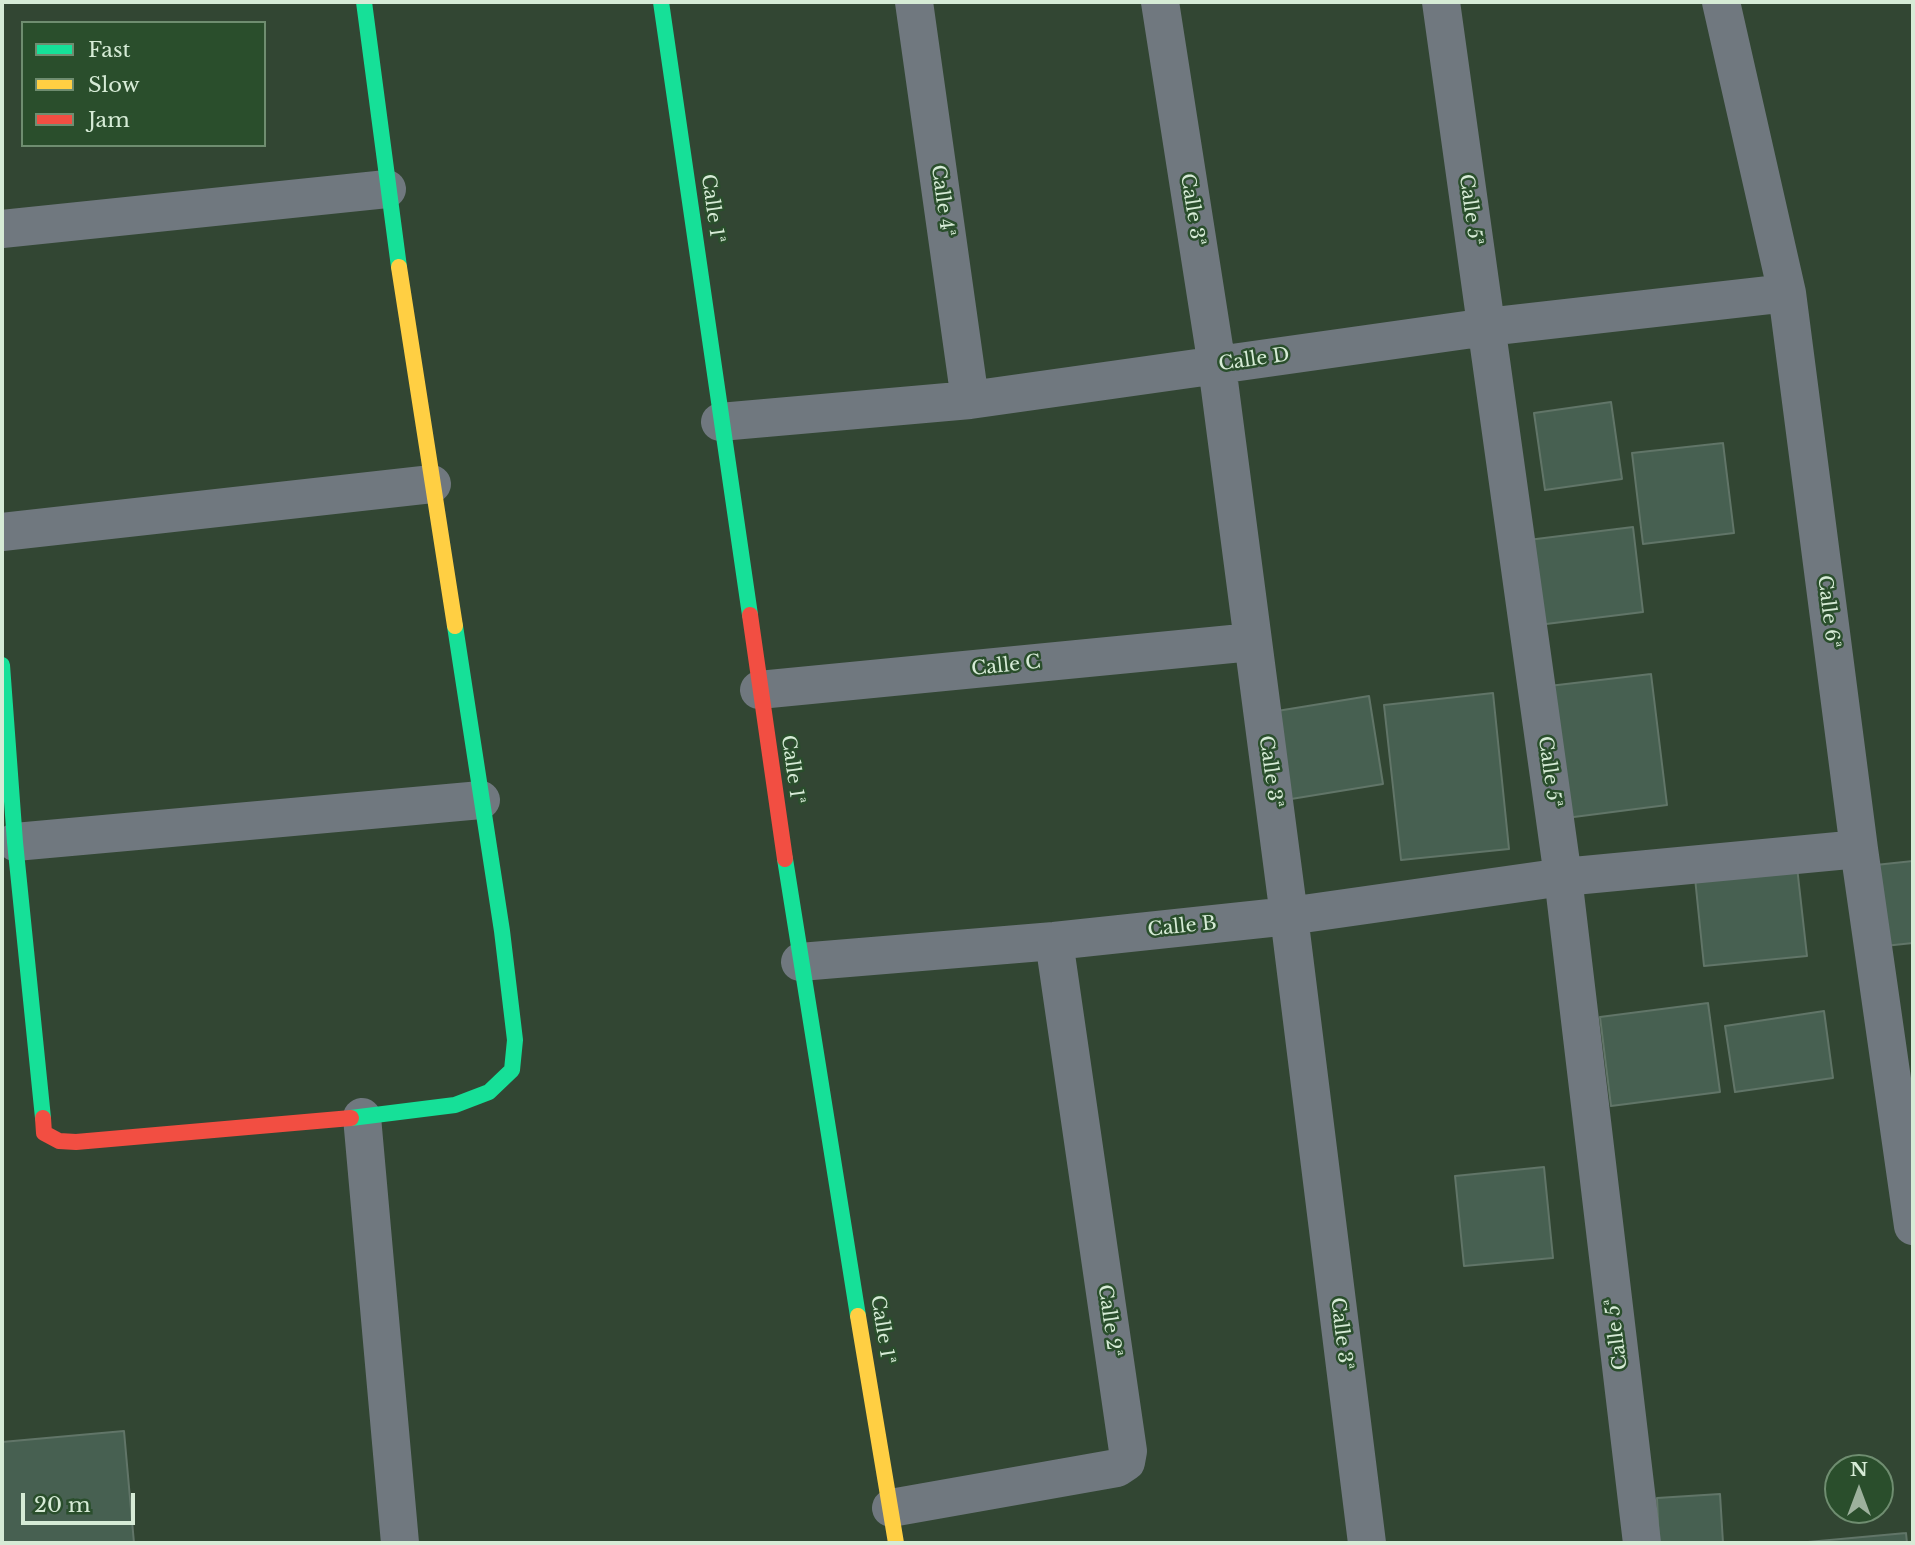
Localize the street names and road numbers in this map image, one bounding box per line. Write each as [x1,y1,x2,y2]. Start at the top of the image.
street label: Calle 4ª [926,163,958,239]
street label: Calle 3ª [1175,172,1209,248]
street label: Calle 1ª [696,173,728,245]
street label: Calle 5ª [1454,173,1486,247]
street label: Calle D [1217,344,1291,376]
street label: Calle 6ª [1812,574,1844,650]
street label: Calle C [970,651,1042,681]
street label: Calle 1ª [776,734,808,806]
street label: Calle 3ª [1254,734,1286,810]
street label: Calle 5ª [1533,735,1565,809]
street label: Calle B [1146,912,1218,942]
street label: Calle 2ª [1093,1283,1125,1359]
street label: Calle 1ª [865,1294,899,1366]
street label: Calle 3ª [1325,1296,1357,1372]
street label: Calle 5ª [1601,1297,1633,1371]

